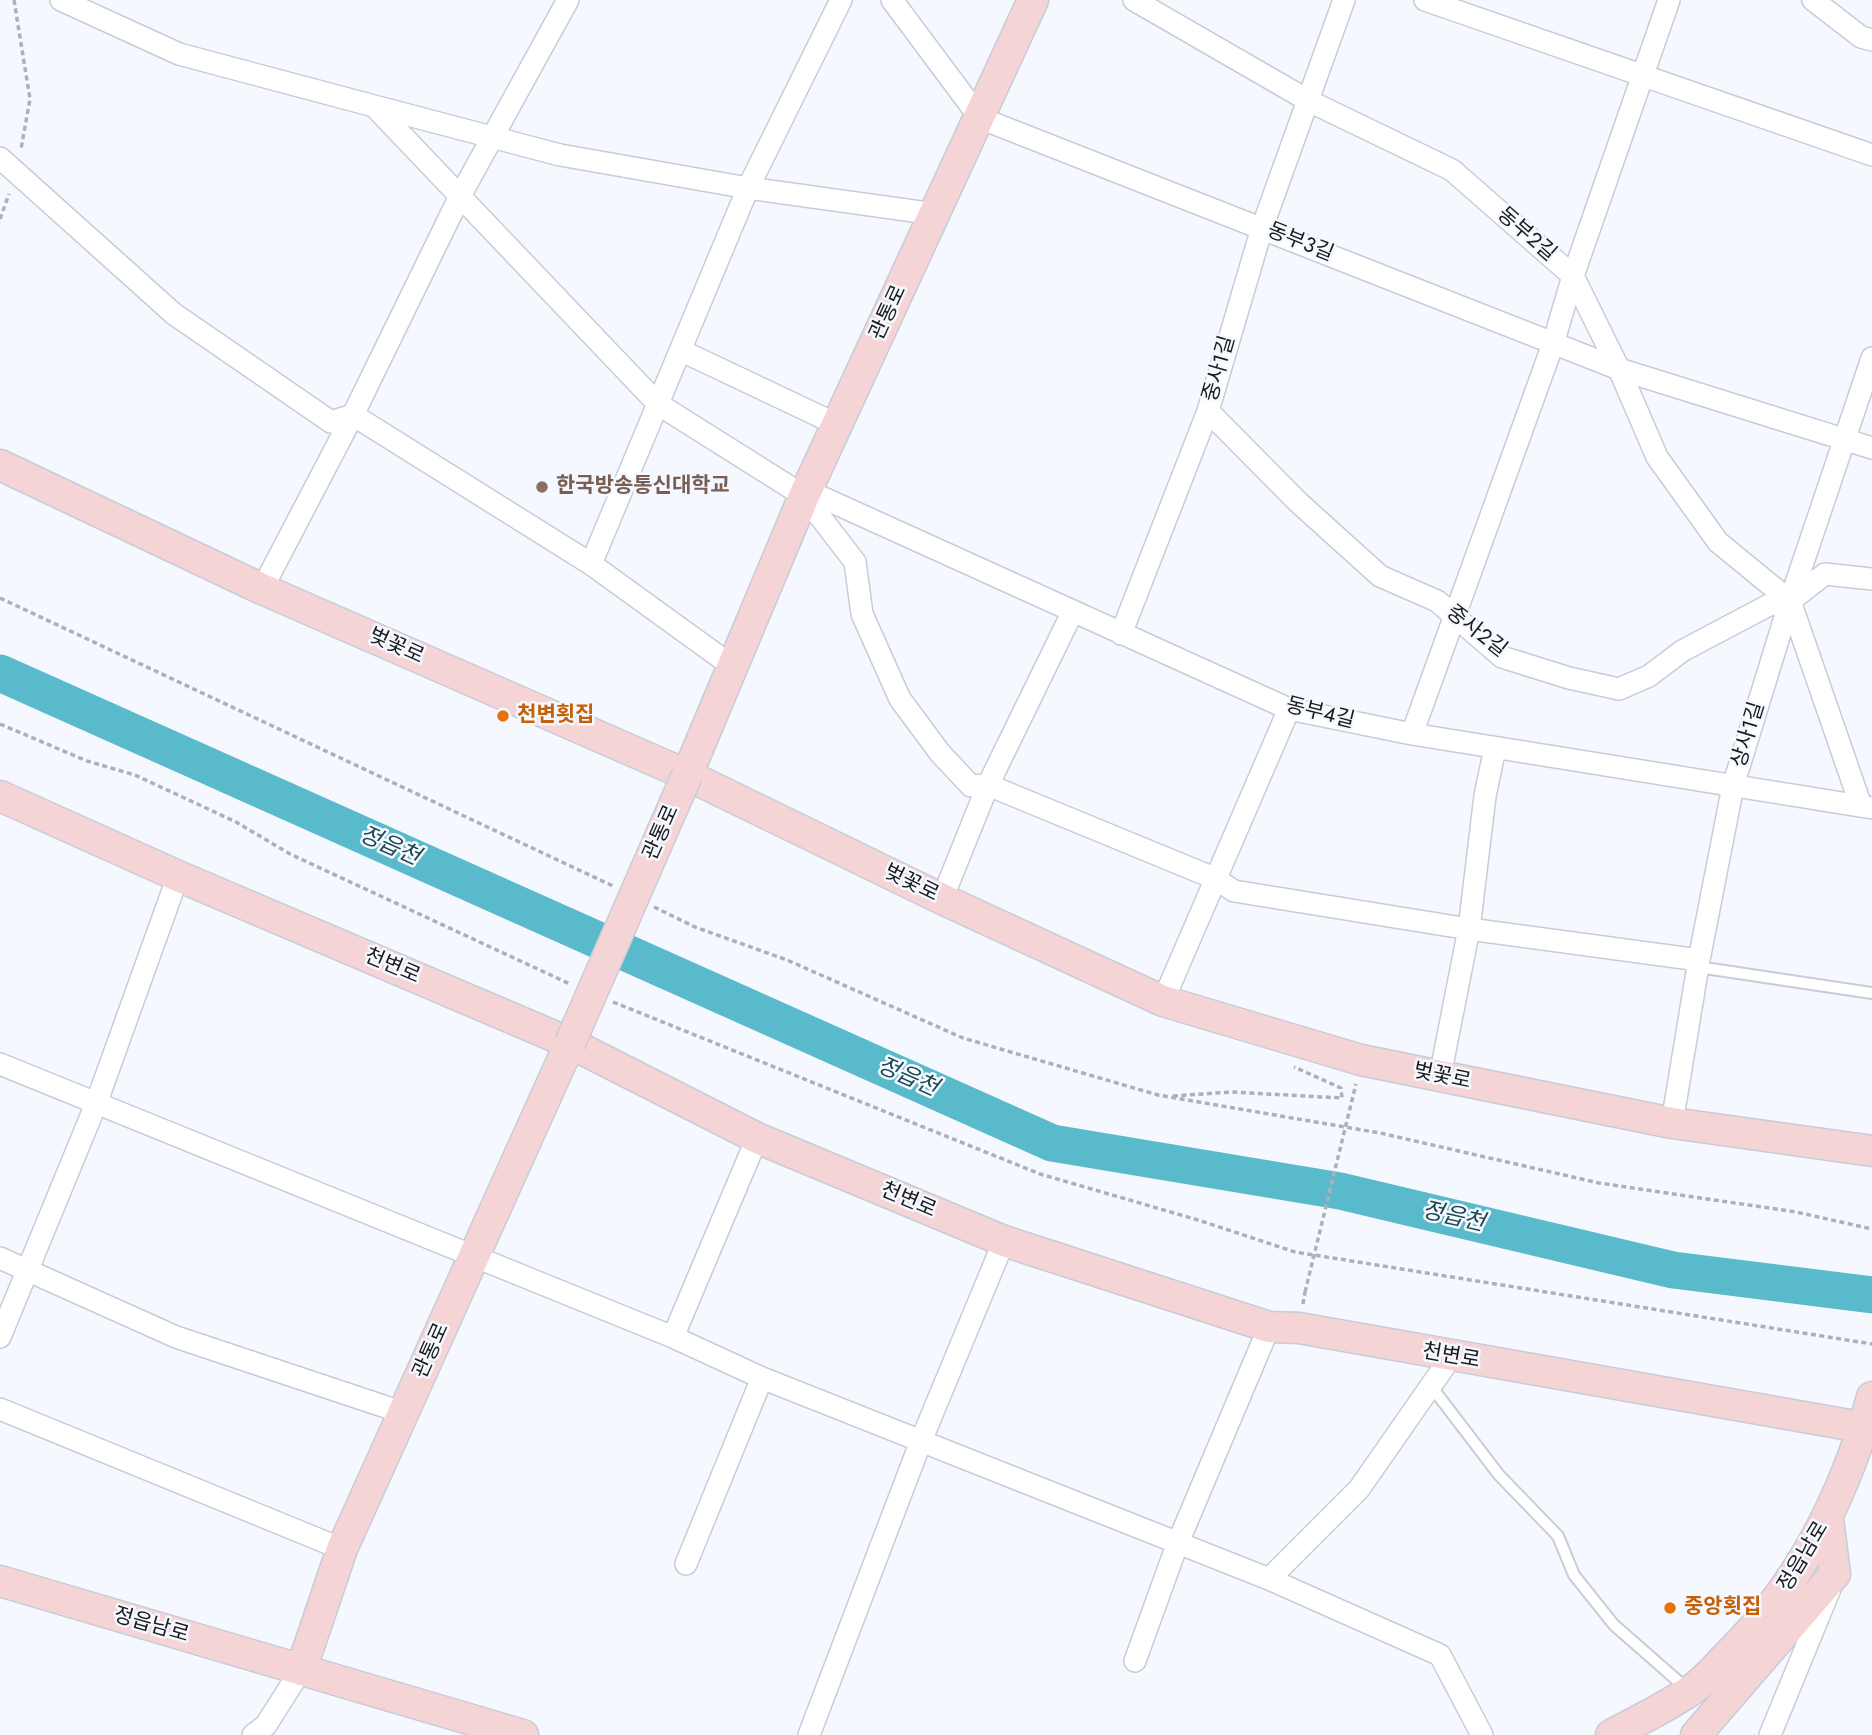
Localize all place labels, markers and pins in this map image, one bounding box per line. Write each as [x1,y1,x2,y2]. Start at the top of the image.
place label: 한국방송통신대학교 [556,474,730,500]
marker: 한국방송통신대학교 [534,479,550,495]
place label: 천변횟집 [517,703,594,729]
marker: 천변횟집 [495,708,511,724]
place label: 중앙횟집 [1684,1595,1761,1621]
marker: 중앙횟집 [1662,1600,1678,1616]

